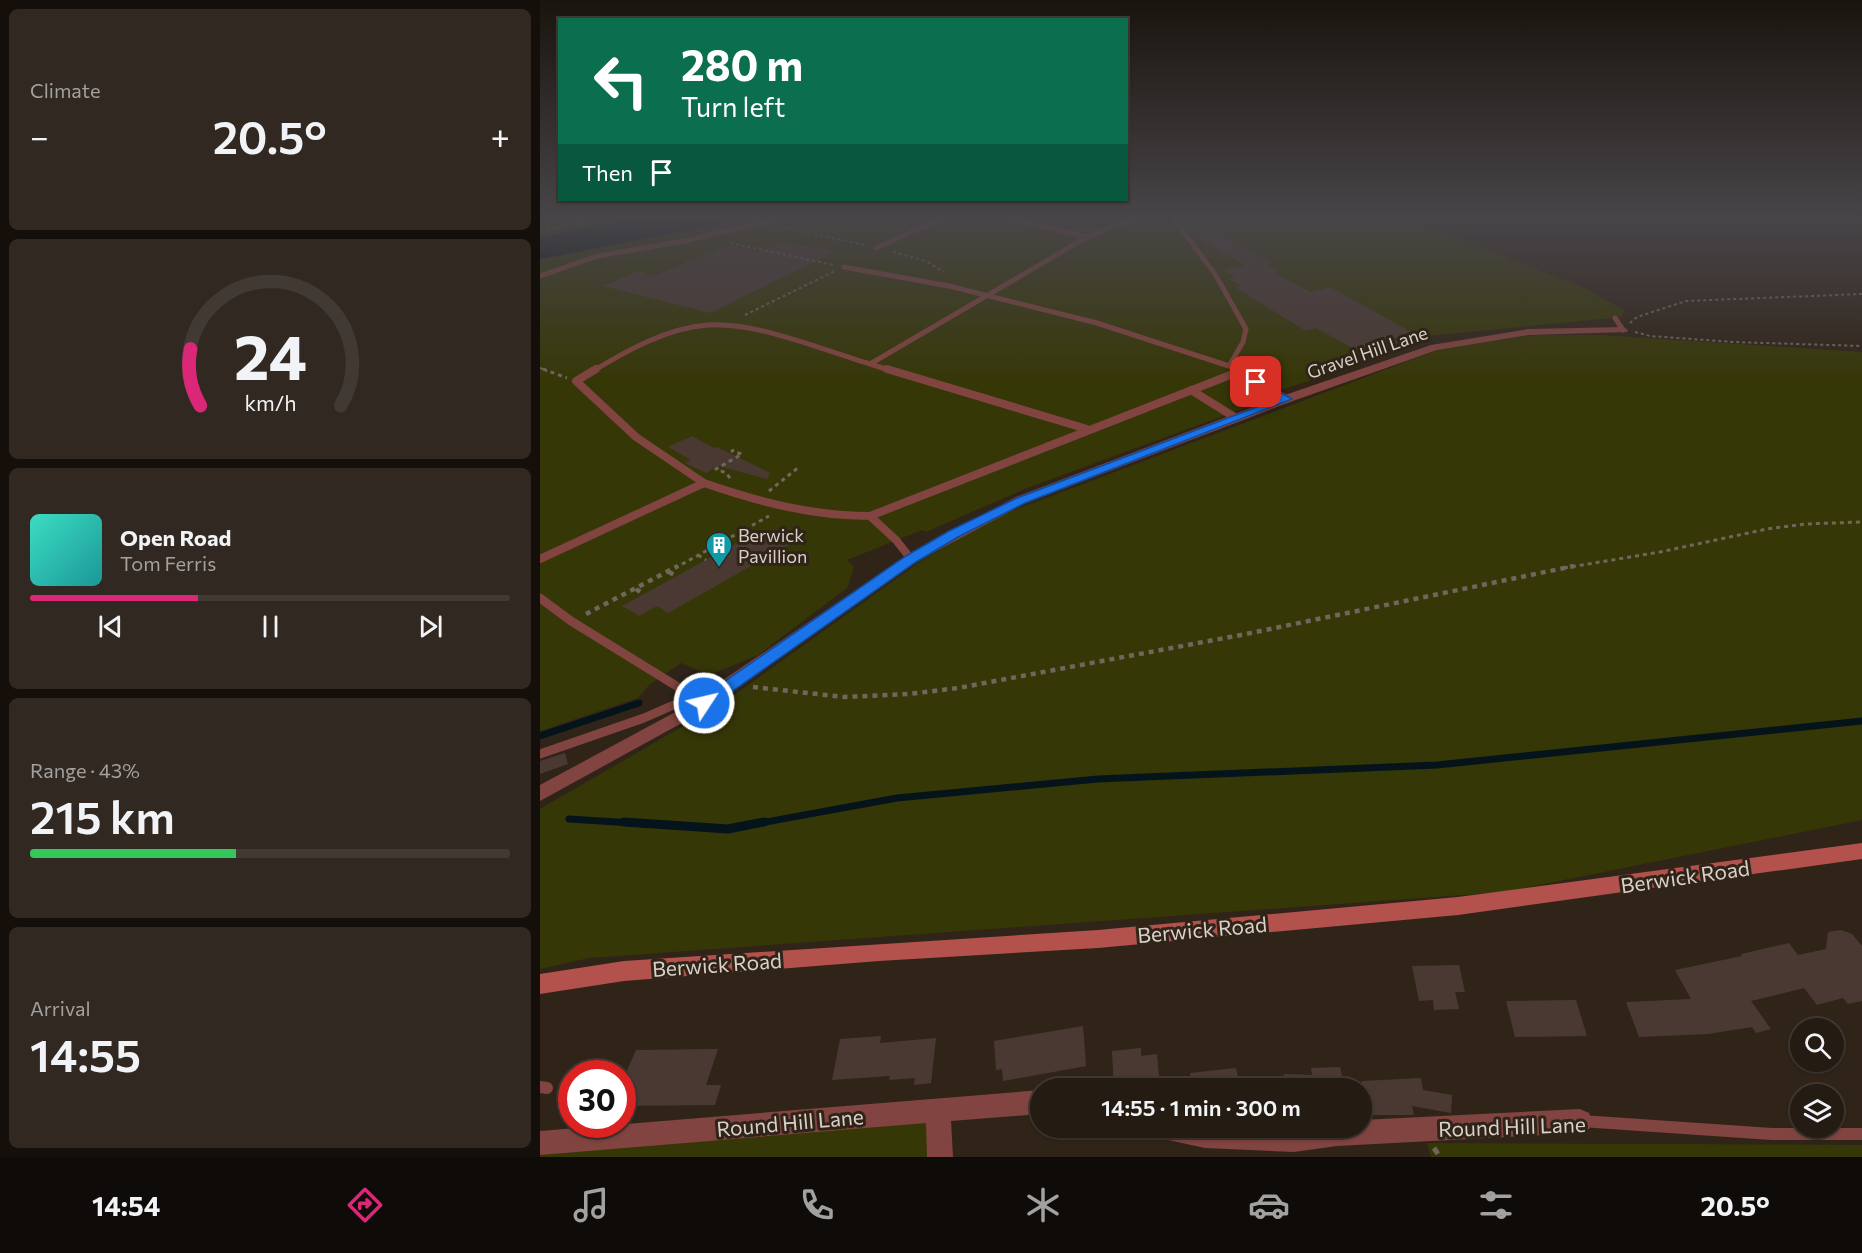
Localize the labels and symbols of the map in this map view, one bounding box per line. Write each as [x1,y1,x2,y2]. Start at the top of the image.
street label: Gravel Hill Lane [1304,321,1430,383]
pin [1230,356,1281,407]
place label: Berwick Pavillion [738,524,807,567]
building icon: Berwick Pavillion [704,530,734,568]
position arrow [672,671,736,735]
street label: Berwick Road [1619,855,1751,897]
street label: Berwick Road [1136,911,1268,947]
street label: Berwick Road [651,947,783,981]
speed limit sign: 30 [558,1060,636,1138]
street label: Round Hill Lane [715,1103,865,1141]
street label: Round Hill Lane [1438,1111,1586,1141]

